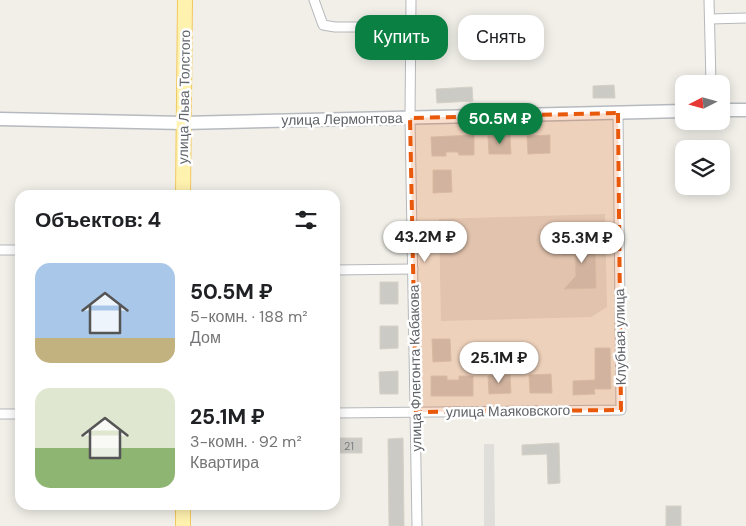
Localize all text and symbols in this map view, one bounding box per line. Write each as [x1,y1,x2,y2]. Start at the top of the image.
chip: Купить [355,15,448,60]
chip: Снять [458,15,544,60]
street label: улица Льва Толстого [174,30,194,164]
north arrow [675,75,730,130]
map controls [675,75,730,195]
pin: 50.5M ₽ [454,102,546,145]
text: 50.5M ₽ [469,108,531,129]
street label: улица Лермонтова [281,109,403,129]
button: layers [675,140,730,195]
text: Объектов: 4 [35,206,161,234]
icon: filters [292,206,320,234]
pin: 43.2M ₽ [379,220,471,263]
pin: 35.3M ₽ [536,222,628,264]
text: 43.2M ₽ [394,226,456,247]
text: 35.3M ₽ [551,227,613,248]
text: 50.5M ₽ [190,278,273,306]
icon: home [75,283,135,343]
street label: улица Флегонта Кабакова [405,284,425,452]
street label: Клубная улица [610,288,630,386]
text: 5-комн. · 188 m² [190,306,307,327]
text: Дом [190,327,221,348]
pin: 25.1M ₽ [453,342,545,384]
text: 25.1M ₽ [471,347,527,368]
street label: улица Маяковского [446,401,571,421]
text: 25.1M ₽ [190,403,265,431]
icon: home [75,408,135,468]
text: 3-комн. · 92 m² [190,431,302,452]
house number: 21 [344,439,354,453]
text: Квартира [190,452,259,473]

